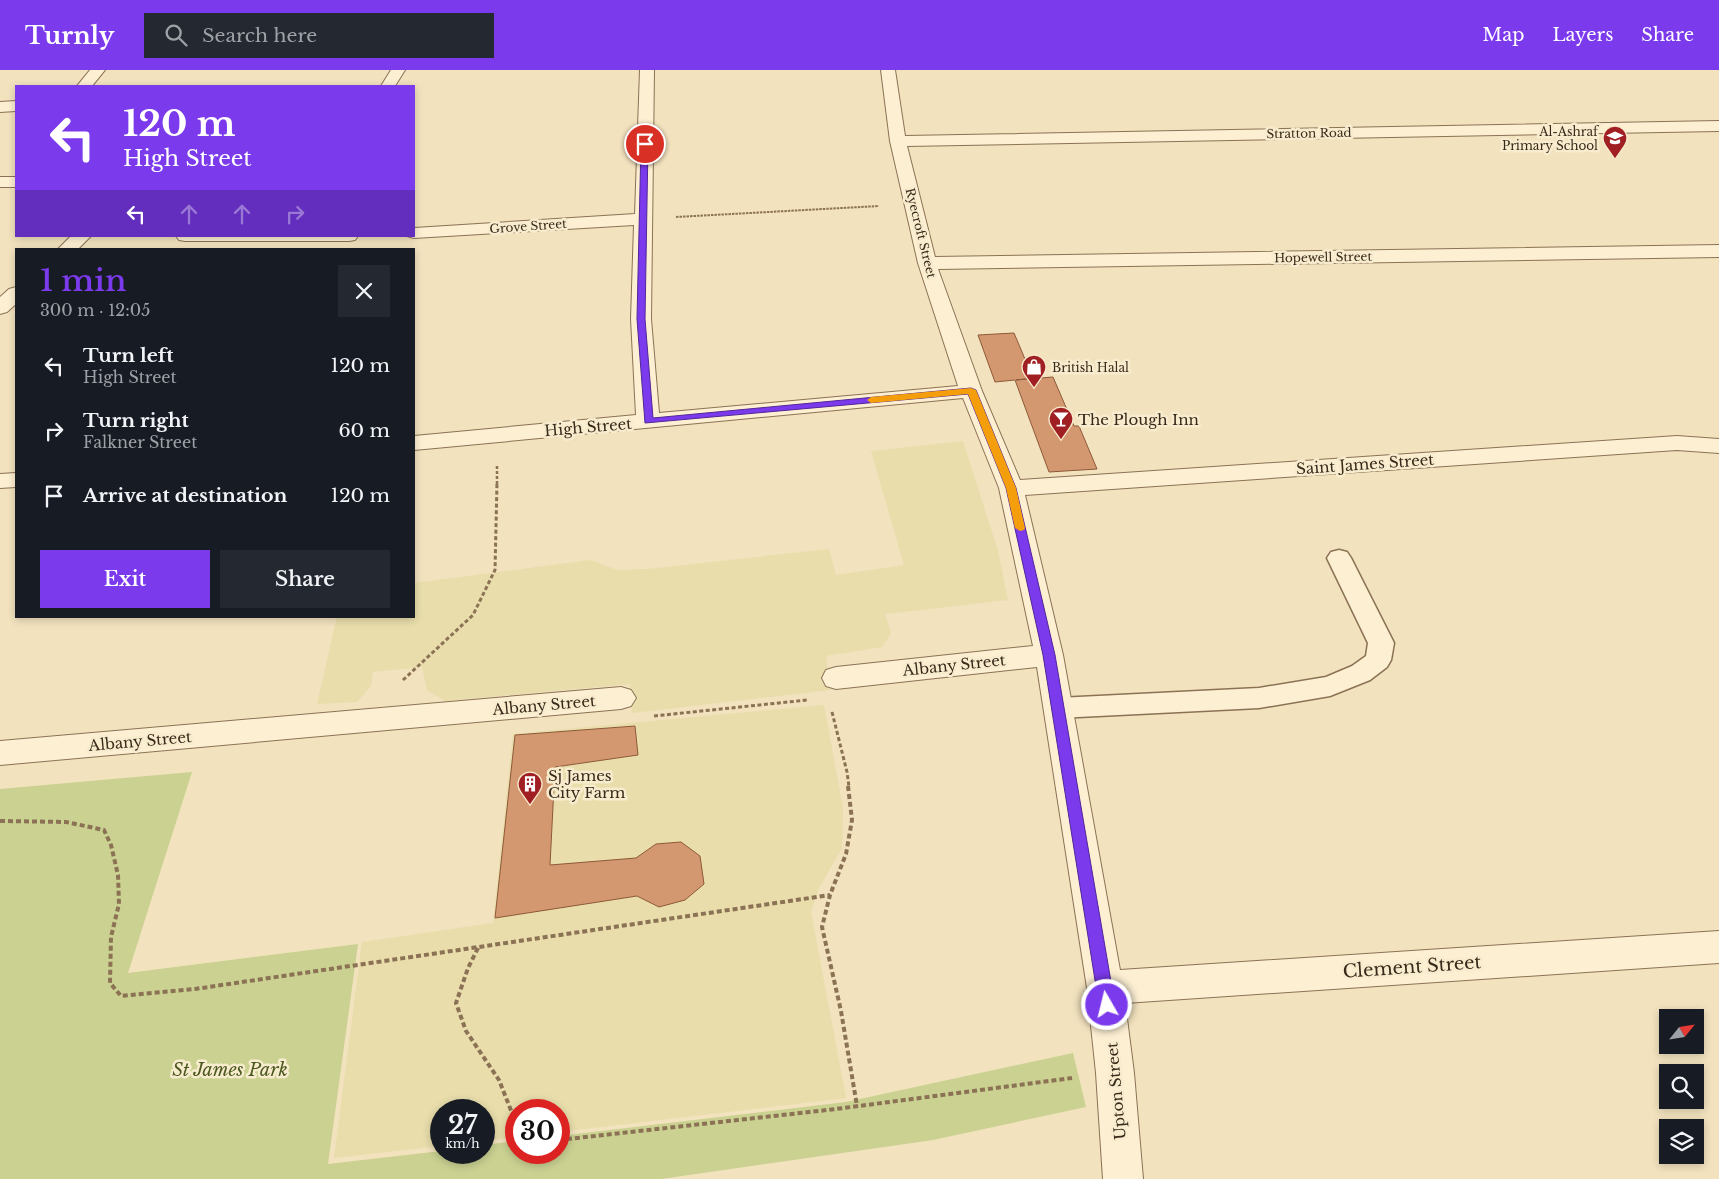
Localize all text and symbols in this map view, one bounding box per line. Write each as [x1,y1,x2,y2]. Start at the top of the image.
search box [144,13,494,58]
text: Turnly [25,21,114,50]
icon: search [162,21,190,49]
text: Search here [202,24,317,47]
text: Map [1483,24,1524,46]
text: Layers [1552,24,1613,46]
text: Share [1641,24,1694,46]
text: 120 m [123,102,236,145]
icon: left [40,105,105,170]
pin [624,123,666,165]
place label: Al-Ashraf Primary School [1502,124,1600,153]
street label: Stratton Road [1266,125,1352,141]
school or university icon: Al-Ashraf Primary School [1602,125,1628,159]
icon: arrive [631,130,659,158]
text: High Street [123,145,252,172]
street label: Ryecroft Street [903,186,940,280]
icon: left [122,200,150,228]
icon: ahead [175,200,203,228]
icon: ahead [228,200,256,228]
icon: right [281,200,309,228]
street label: Grove Street [489,216,567,236]
street label: Hopewell Street [1274,249,1372,265]
text: 1 min [40,262,126,299]
button: close [338,265,390,317]
text: 300 m · 12:05 [40,300,150,320]
text: Turn left [83,344,174,367]
icon: left [40,352,68,380]
text: 120 m [330,354,390,377]
shop icon: British Halal [1021,354,1047,388]
place label: British Halal [1052,360,1129,375]
text: High Street [83,367,177,387]
bar icon: The Plough Inn [1048,406,1074,440]
text: Turn right [83,409,189,432]
place label: The Plough Inn [1078,410,1199,429]
street label: High Street [543,414,633,440]
icon: right [40,417,68,445]
text: 60 m [338,419,390,442]
text: Falkner Street [83,432,197,452]
street label: Saint James Street [1295,450,1435,478]
icon: arrive [40,482,68,510]
text: Arrive at destination [83,484,287,507]
text: 120 m [330,484,390,507]
button: Exit [40,550,210,608]
button: Share [220,550,390,608]
street label: Albany Street [901,650,1007,680]
street label: Albany Street [491,691,597,719]
street label: Albany Street [87,727,193,755]
place label: Sj James City Farm [548,766,625,802]
building icon: Sj James City Farm [517,771,543,805]
street label: Clement Street [1342,951,1482,983]
position arrow [1080,978,1132,1030]
north arrow [1659,1009,1704,1054]
map controls [1659,1009,1704,1164]
street label: Upton Street [1102,1041,1130,1141]
park label: St James Park [172,1059,288,1081]
button: search [1659,1064,1704,1109]
speed limit sign: 30 [505,1099,570,1164]
text: 27 [448,1110,477,1141]
button: layers [1659,1119,1704,1164]
text: km/h [445,1136,480,1151]

